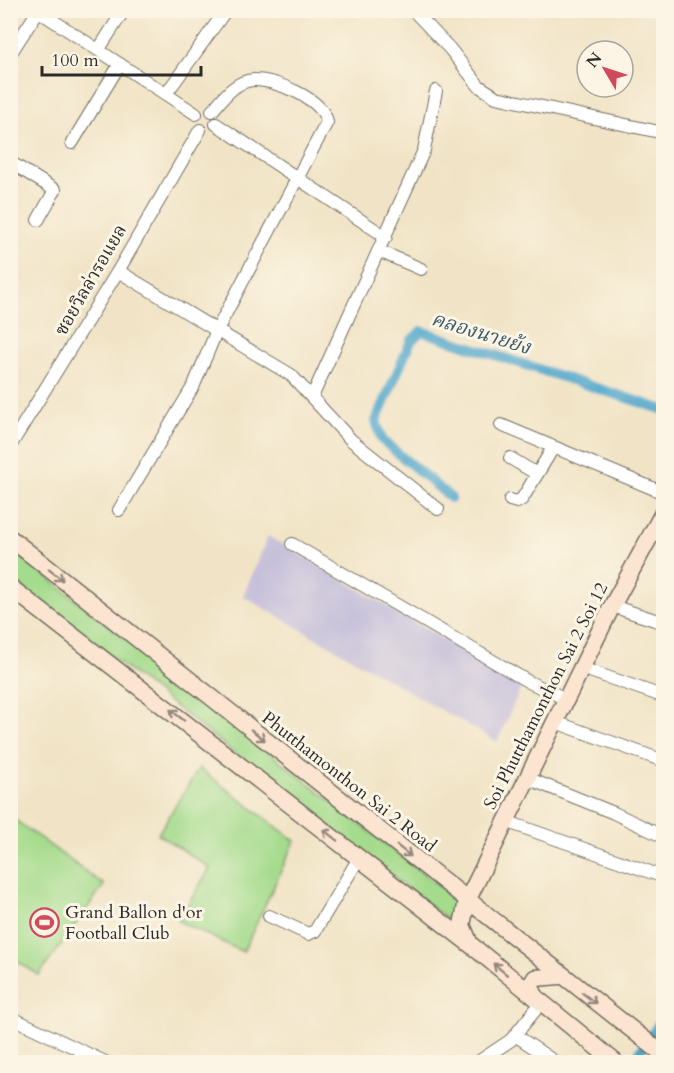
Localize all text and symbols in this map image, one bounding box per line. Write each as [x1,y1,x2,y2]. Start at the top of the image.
scale bar [42,39,201,77]
north arrow [575,39,635,99]
text: 100 m [51,48,99,73]
text: N [581,48,607,73]
street label: ซอยวิลล่ารอแยล [49,220,133,340]
water label: คลองนายย้ง [428,305,535,361]
one-way arrow [48,568,64,581]
street label: Soi Phutthamonthon Sai 2 Soi 12 [478,578,614,814]
street label: Phutthamonthon Sai 2 Road [256,706,442,858]
one-way arrow [169,709,185,722]
one-way arrow [250,729,266,742]
one-way arrow [322,829,338,842]
one-way arrow [396,844,412,857]
place label: Grand Ballon d'or Football Club [65,900,203,946]
sports icon: Grand Ballon d'or Football Club [28,906,60,938]
one-way arrow [493,962,508,976]
one-way arrow [581,992,597,1005]

